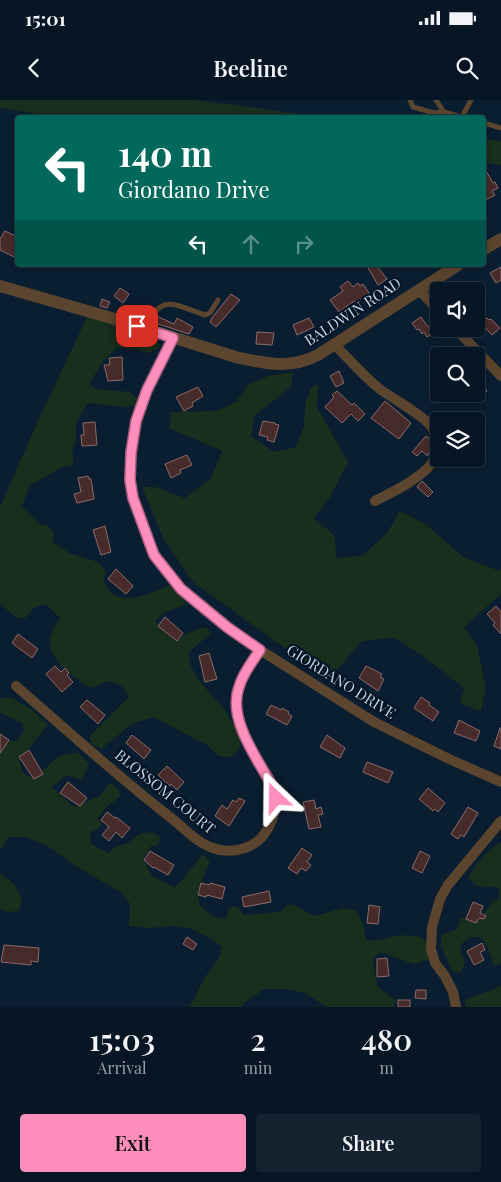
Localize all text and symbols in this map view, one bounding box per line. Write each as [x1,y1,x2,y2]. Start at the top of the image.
text: 15:01 [25,5,66,31]
text: Beeline [213,53,288,83]
icon: back [20,54,48,82]
icon: search [453,54,481,82]
text: 140 m [118,129,212,176]
icon: left [35,135,100,200]
text: Giordano Drive [118,174,270,204]
icon: left [184,230,212,258]
icon: ahead [237,230,265,258]
icon: right [290,230,318,258]
street label: BALDWIN ROAD [300,272,405,350]
map controls [430,282,485,467]
button: sound [430,282,485,337]
pin [116,305,158,347]
icon: arrive [123,312,151,340]
button: search [430,347,485,402]
button: layers [430,412,485,467]
street label: GIORDANO DRIVE [283,639,400,723]
street label: BLOSSOM COURT [111,745,220,838]
position arrow [249,771,301,823]
text: 15:03 [89,1019,155,1059]
text: 2 [250,1019,266,1059]
text: 480 [361,1019,412,1059]
text: Arrival [97,1057,147,1078]
text: min [244,1057,272,1078]
text: m [380,1057,394,1078]
button: Exit [20,1114,246,1172]
button: Share [256,1114,481,1172]

